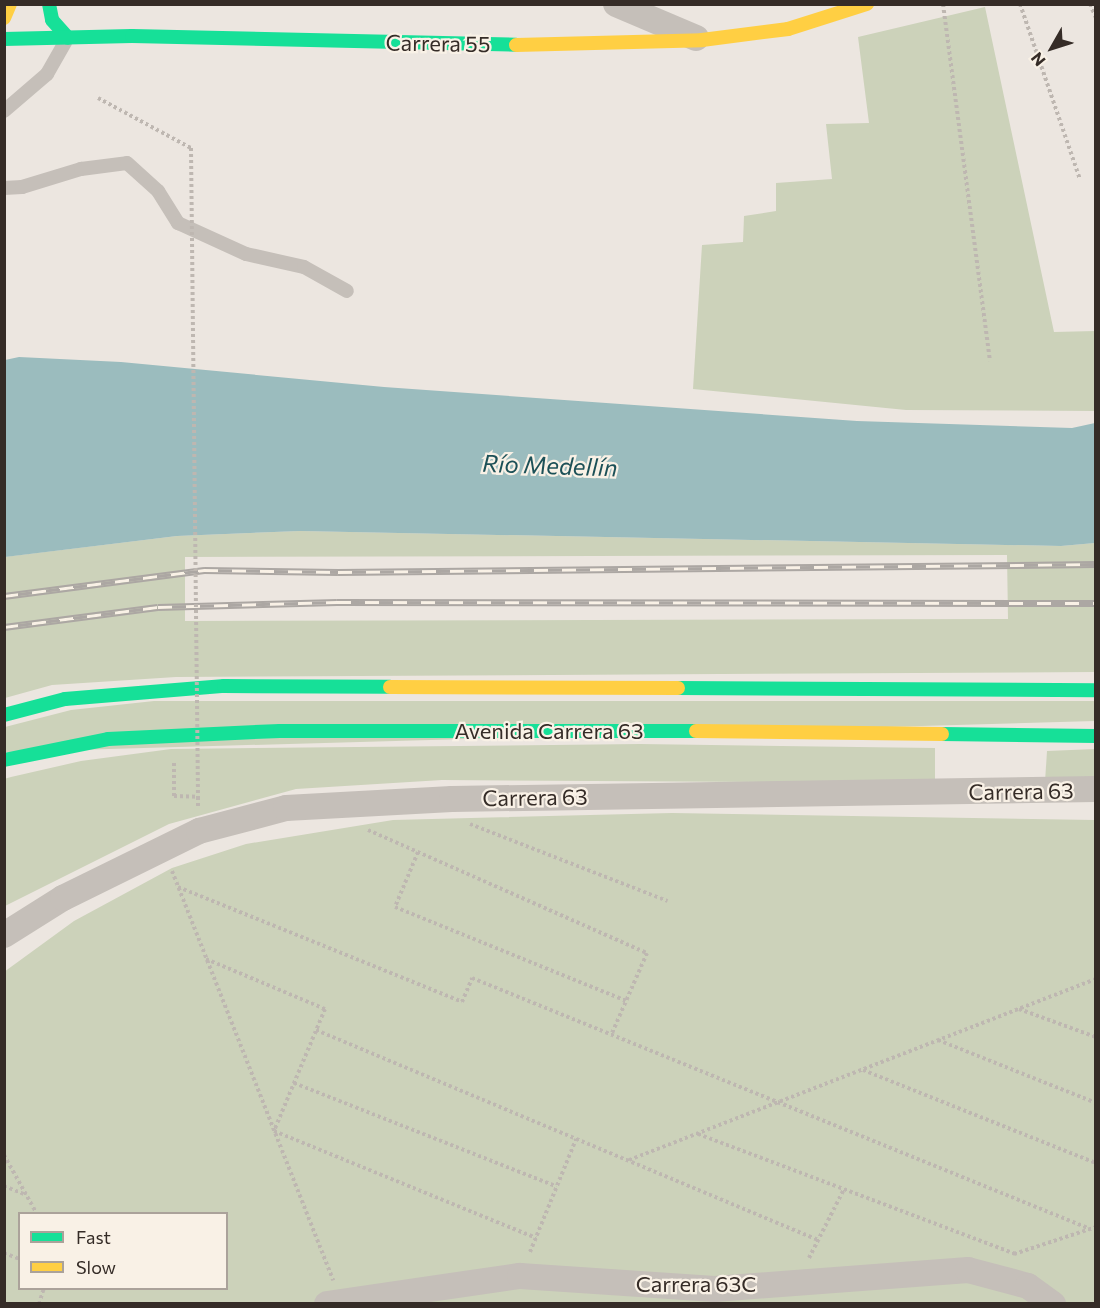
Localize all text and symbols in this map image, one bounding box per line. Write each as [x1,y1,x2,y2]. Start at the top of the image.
north arrow [1022,18,1082,78]
street label: Carrera 55 [385,29,491,57]
text: N [1026,49,1049,70]
water label: Río Medellín [482,448,618,482]
street label: Avenida Carrera 63 [454,718,644,744]
street label: Carrera 63 [968,777,1074,805]
street label: Carrera 63 [482,783,588,811]
legend [18,1212,228,1290]
text: Fast [76,1226,111,1248]
text: Slow [76,1256,116,1278]
street label: Carrera 63C [636,1271,756,1297]

